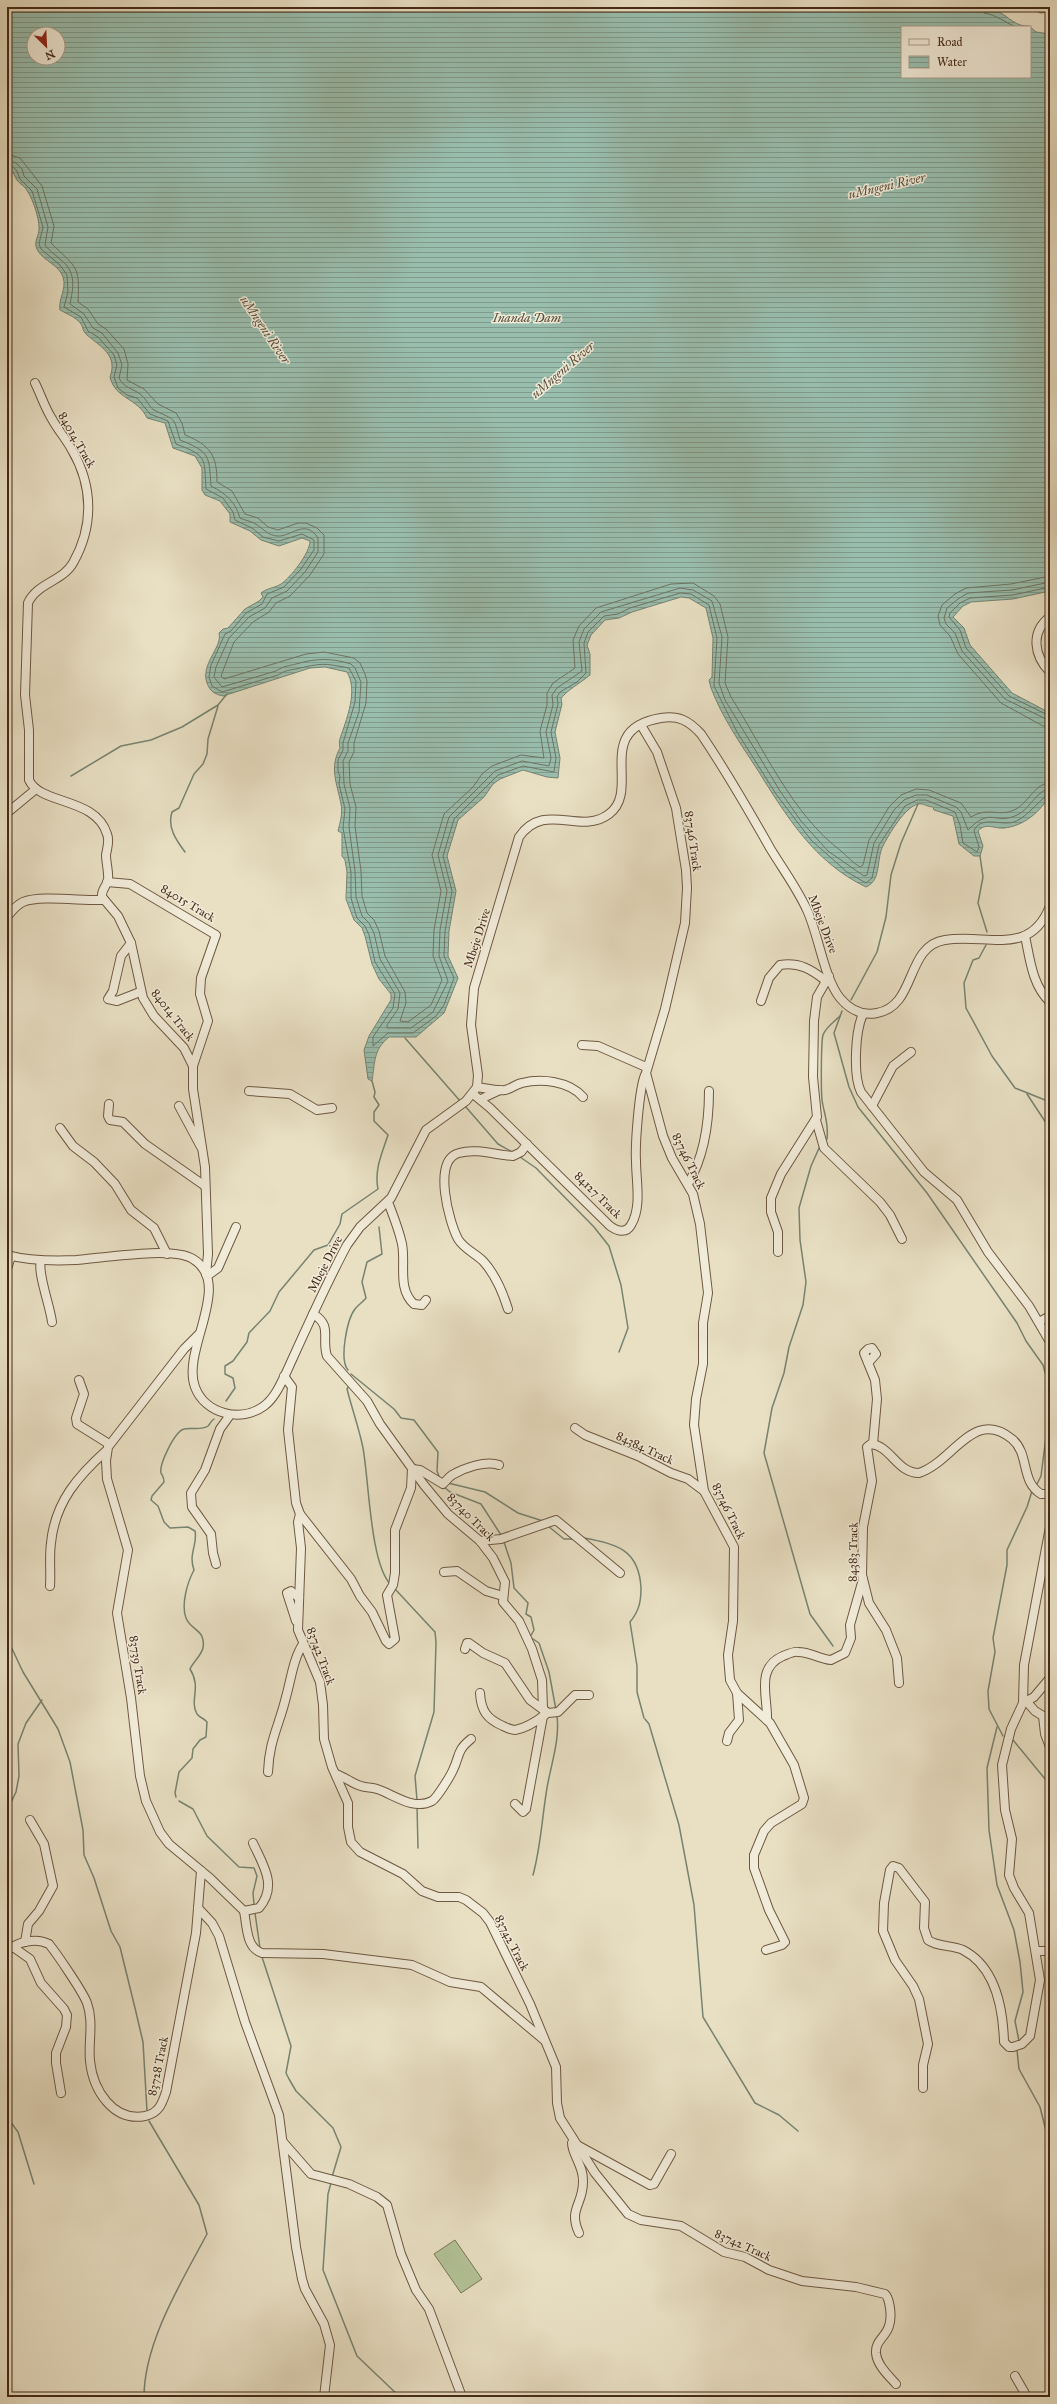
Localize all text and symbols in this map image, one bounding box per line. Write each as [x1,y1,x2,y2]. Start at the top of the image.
north arrow [26,26,66,66]
legend [901,26,1031,78]
text: Road [937,35,963,49]
text: N [42,47,57,63]
text: Water [937,55,967,69]
water label: uMngeni River [847,169,928,203]
water label: uMngeni River [236,293,294,368]
water label: Inanda Dam [492,310,562,326]
water label: uMngeni River [528,338,598,402]
street label: 84014 Track [55,410,99,471]
street label: 83746 Track [682,810,704,873]
street label: 84015 Track [158,881,218,925]
street label: Mbeje Drive [805,893,841,955]
street label: Mbeje Drive [461,907,493,969]
street label: 84014 Track [148,986,198,1044]
street label: 83746 Track [669,1131,709,1192]
street label: 84127 Track [572,1169,625,1222]
street label: Mbeje Drive [305,1233,345,1295]
street label: 84384 Track [614,1429,676,1468]
street label: 83746 Track [709,1481,749,1542]
street label: 83740 Track [444,1490,498,1544]
street label: 84383 Track [845,1522,861,1582]
street label: 83742 Track [304,1625,338,1687]
street label: 83739 Track [126,1634,150,1696]
street label: 83742 Track [492,1913,532,1974]
street label: 83728 Track [145,2034,171,2097]
street label: 83742 Track [712,2226,774,2264]

